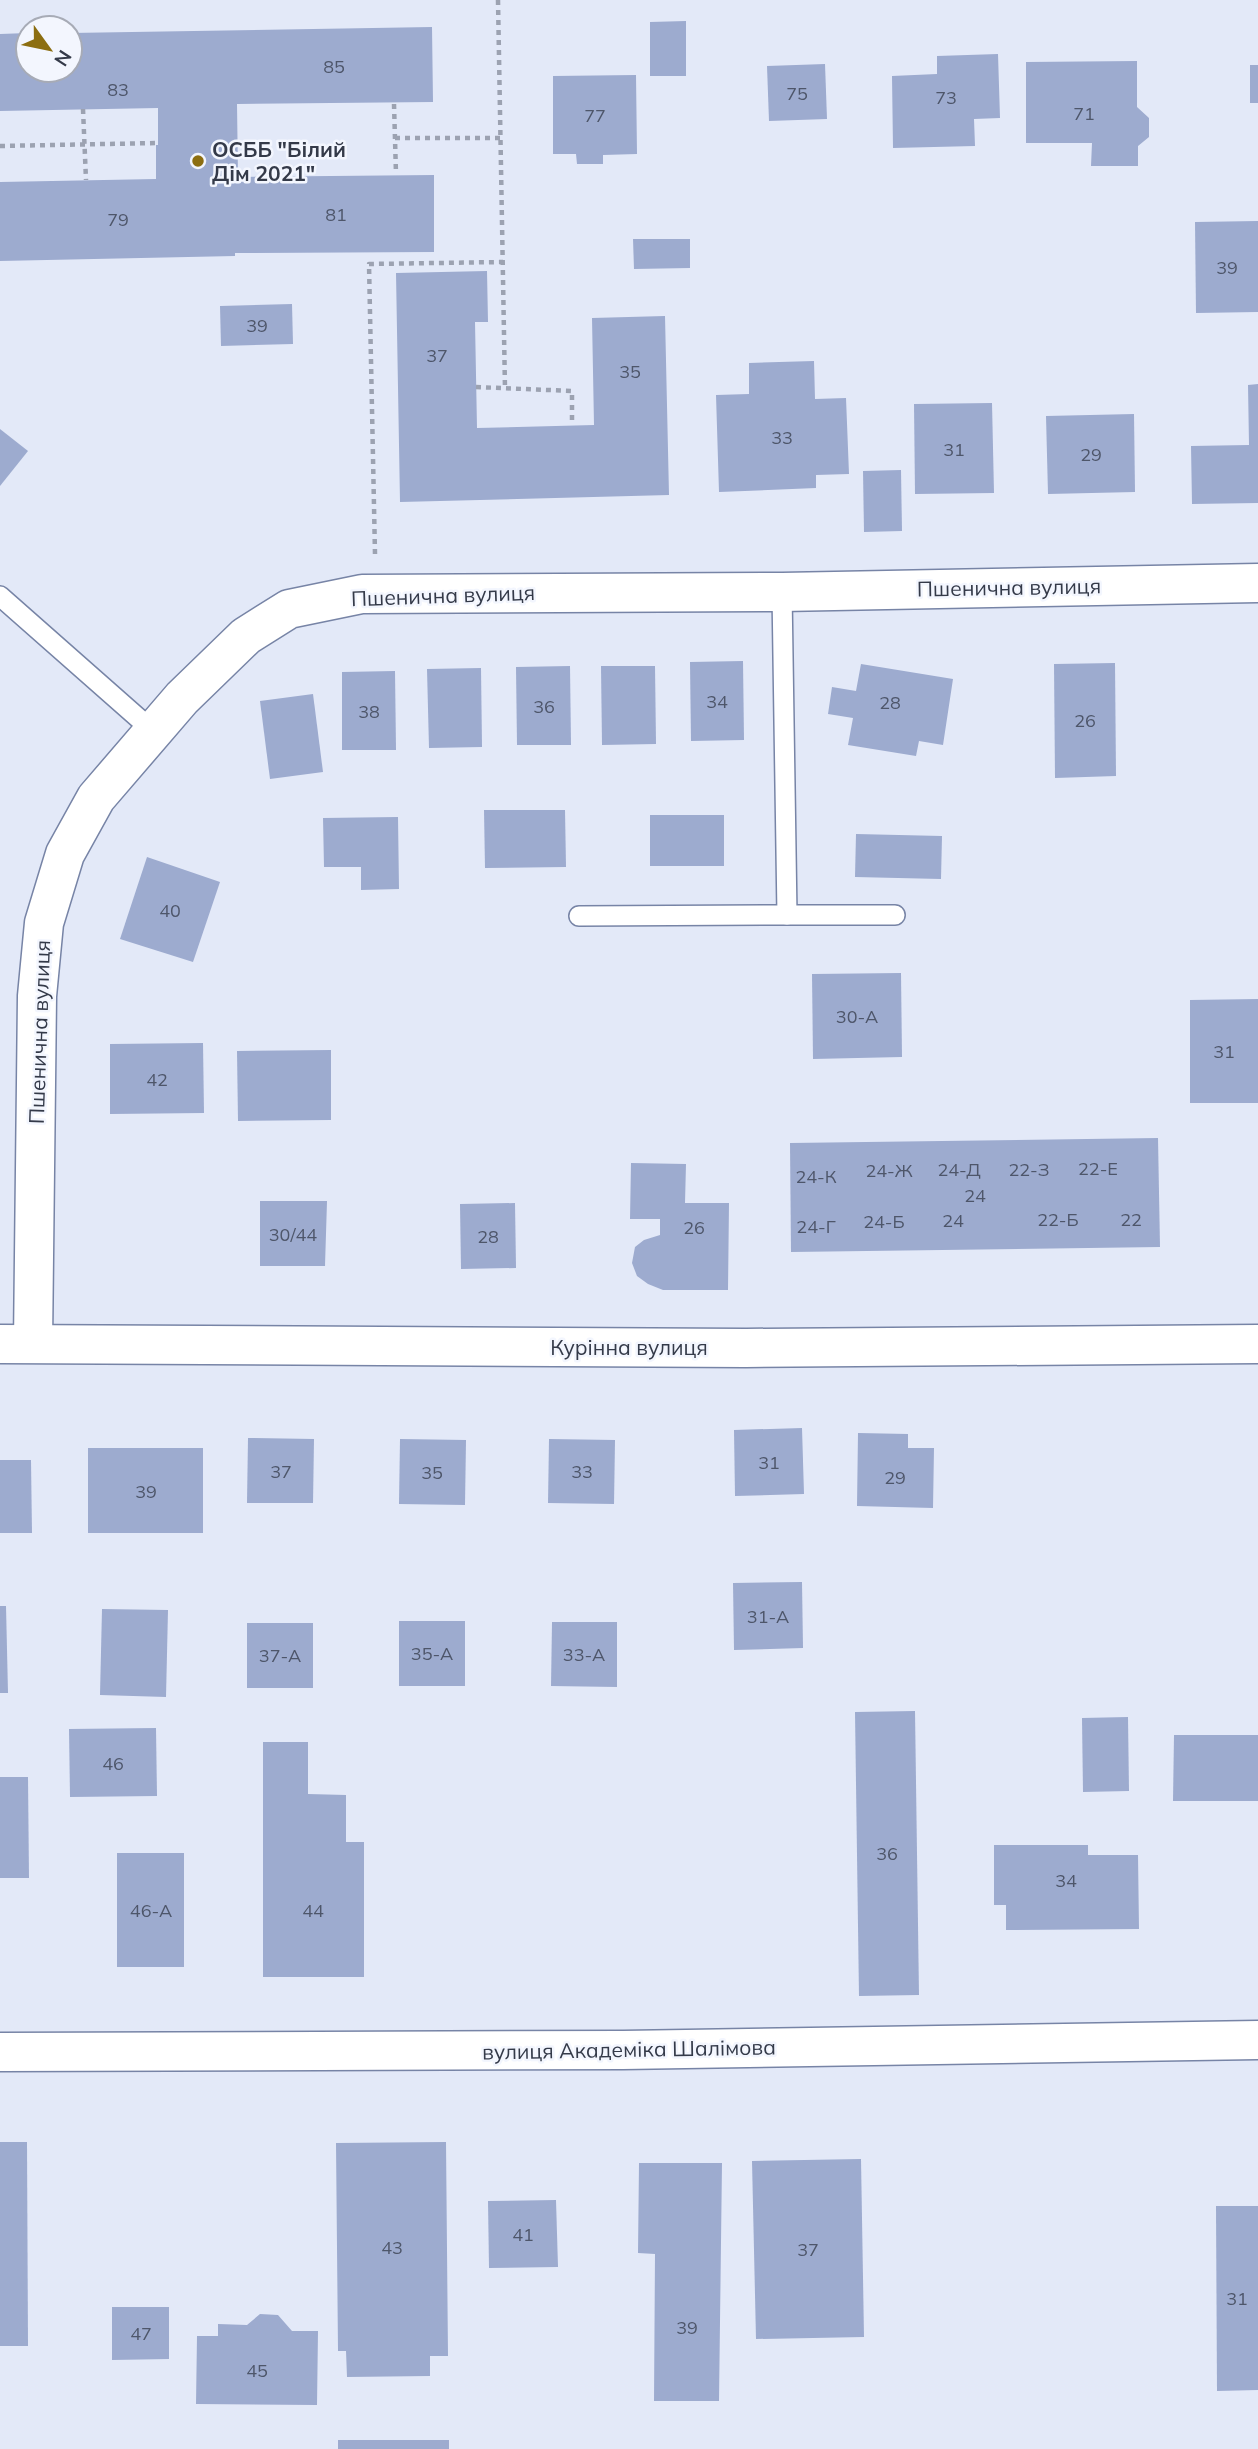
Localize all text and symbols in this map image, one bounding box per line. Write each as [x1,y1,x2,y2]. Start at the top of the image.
north arrow [14,14,84,84]
text: N [49,46,77,71]
house number: 85 [323,55,345,78]
house number: 83 [107,78,129,101]
house number: 75 [786,82,808,105]
house number: 73 [935,86,957,109]
house number: 71 [1073,102,1095,125]
house number: 77 [584,104,606,127]
place label: ОСББ "Білий Дім 2021" [212,136,346,186]
marker: ОСББ "Білий Дім 2021" [190,153,206,169]
house number: 81 [325,203,347,226]
house number: 79 [107,208,129,231]
house number: 39 [1216,256,1238,279]
house number: 39 [246,314,268,337]
house number: 37 [426,344,448,367]
house number: 35 [619,360,641,383]
house number: 33 [771,426,793,449]
house number: 31 [943,438,965,461]
house number: 29 [1080,443,1102,466]
street label: Пшенична вулиця [917,572,1101,602]
street label: Пшенична вулиця [350,579,536,611]
house number: 34 [706,690,728,713]
house number: 28 [879,691,901,714]
house number: 36 [533,695,555,718]
house number: 38 [358,700,380,723]
house number: 26 [1074,709,1096,732]
house number: 40 [159,899,181,922]
street label: Пшенична вулиця [23,939,55,1125]
house number: 30-А [836,1005,878,1028]
house number: 31 [1213,1040,1235,1063]
house number: 42 [146,1068,168,1091]
house number: 22-Е [1078,1157,1118,1180]
house number: 24-Д [937,1158,981,1181]
house number: 22-З [1008,1158,1050,1181]
house number: 24-Ж [865,1159,913,1182]
house number: 24-К [795,1165,837,1188]
house number: 24 [964,1184,986,1207]
house number: 22-Б [1037,1208,1079,1231]
house number: 22 [1120,1208,1142,1231]
house number: 24 [942,1209,964,1232]
house number: 24-Б [863,1210,905,1233]
house number: 24-Г [796,1215,836,1238]
house number: 26 [683,1216,705,1239]
house number: 30/44 [269,1223,317,1246]
house number: 28 [477,1225,499,1248]
street label: Курінна вулиця [550,1334,708,1360]
house number: 31 [758,1451,780,1474]
house number: 37 [270,1460,292,1483]
house number: 33 [571,1460,593,1483]
house number: 35 [421,1461,443,1484]
house number: 29 [884,1466,906,1489]
house number: 39 [135,1480,157,1503]
house number: 31-А [747,1605,789,1628]
house number: 35-А [411,1642,453,1665]
house number: 33-А [563,1643,605,1666]
house number: 37-А [259,1644,301,1667]
house number: 46 [102,1752,124,1775]
house number: 36 [876,1842,898,1865]
house number: 34 [1055,1869,1077,1892]
house number: 46-А [130,1899,172,1922]
house number: 44 [302,1899,324,1922]
street label: вулиця Академіка Шалімова [482,2033,776,2065]
house number: 41 [512,2223,534,2246]
house number: 43 [381,2236,403,2259]
house number: 37 [797,2238,819,2261]
house number: 31 [1226,2287,1248,2310]
house number: 39 [676,2316,698,2339]
house number: 47 [130,2322,152,2345]
house number: 45 [246,2359,268,2382]

